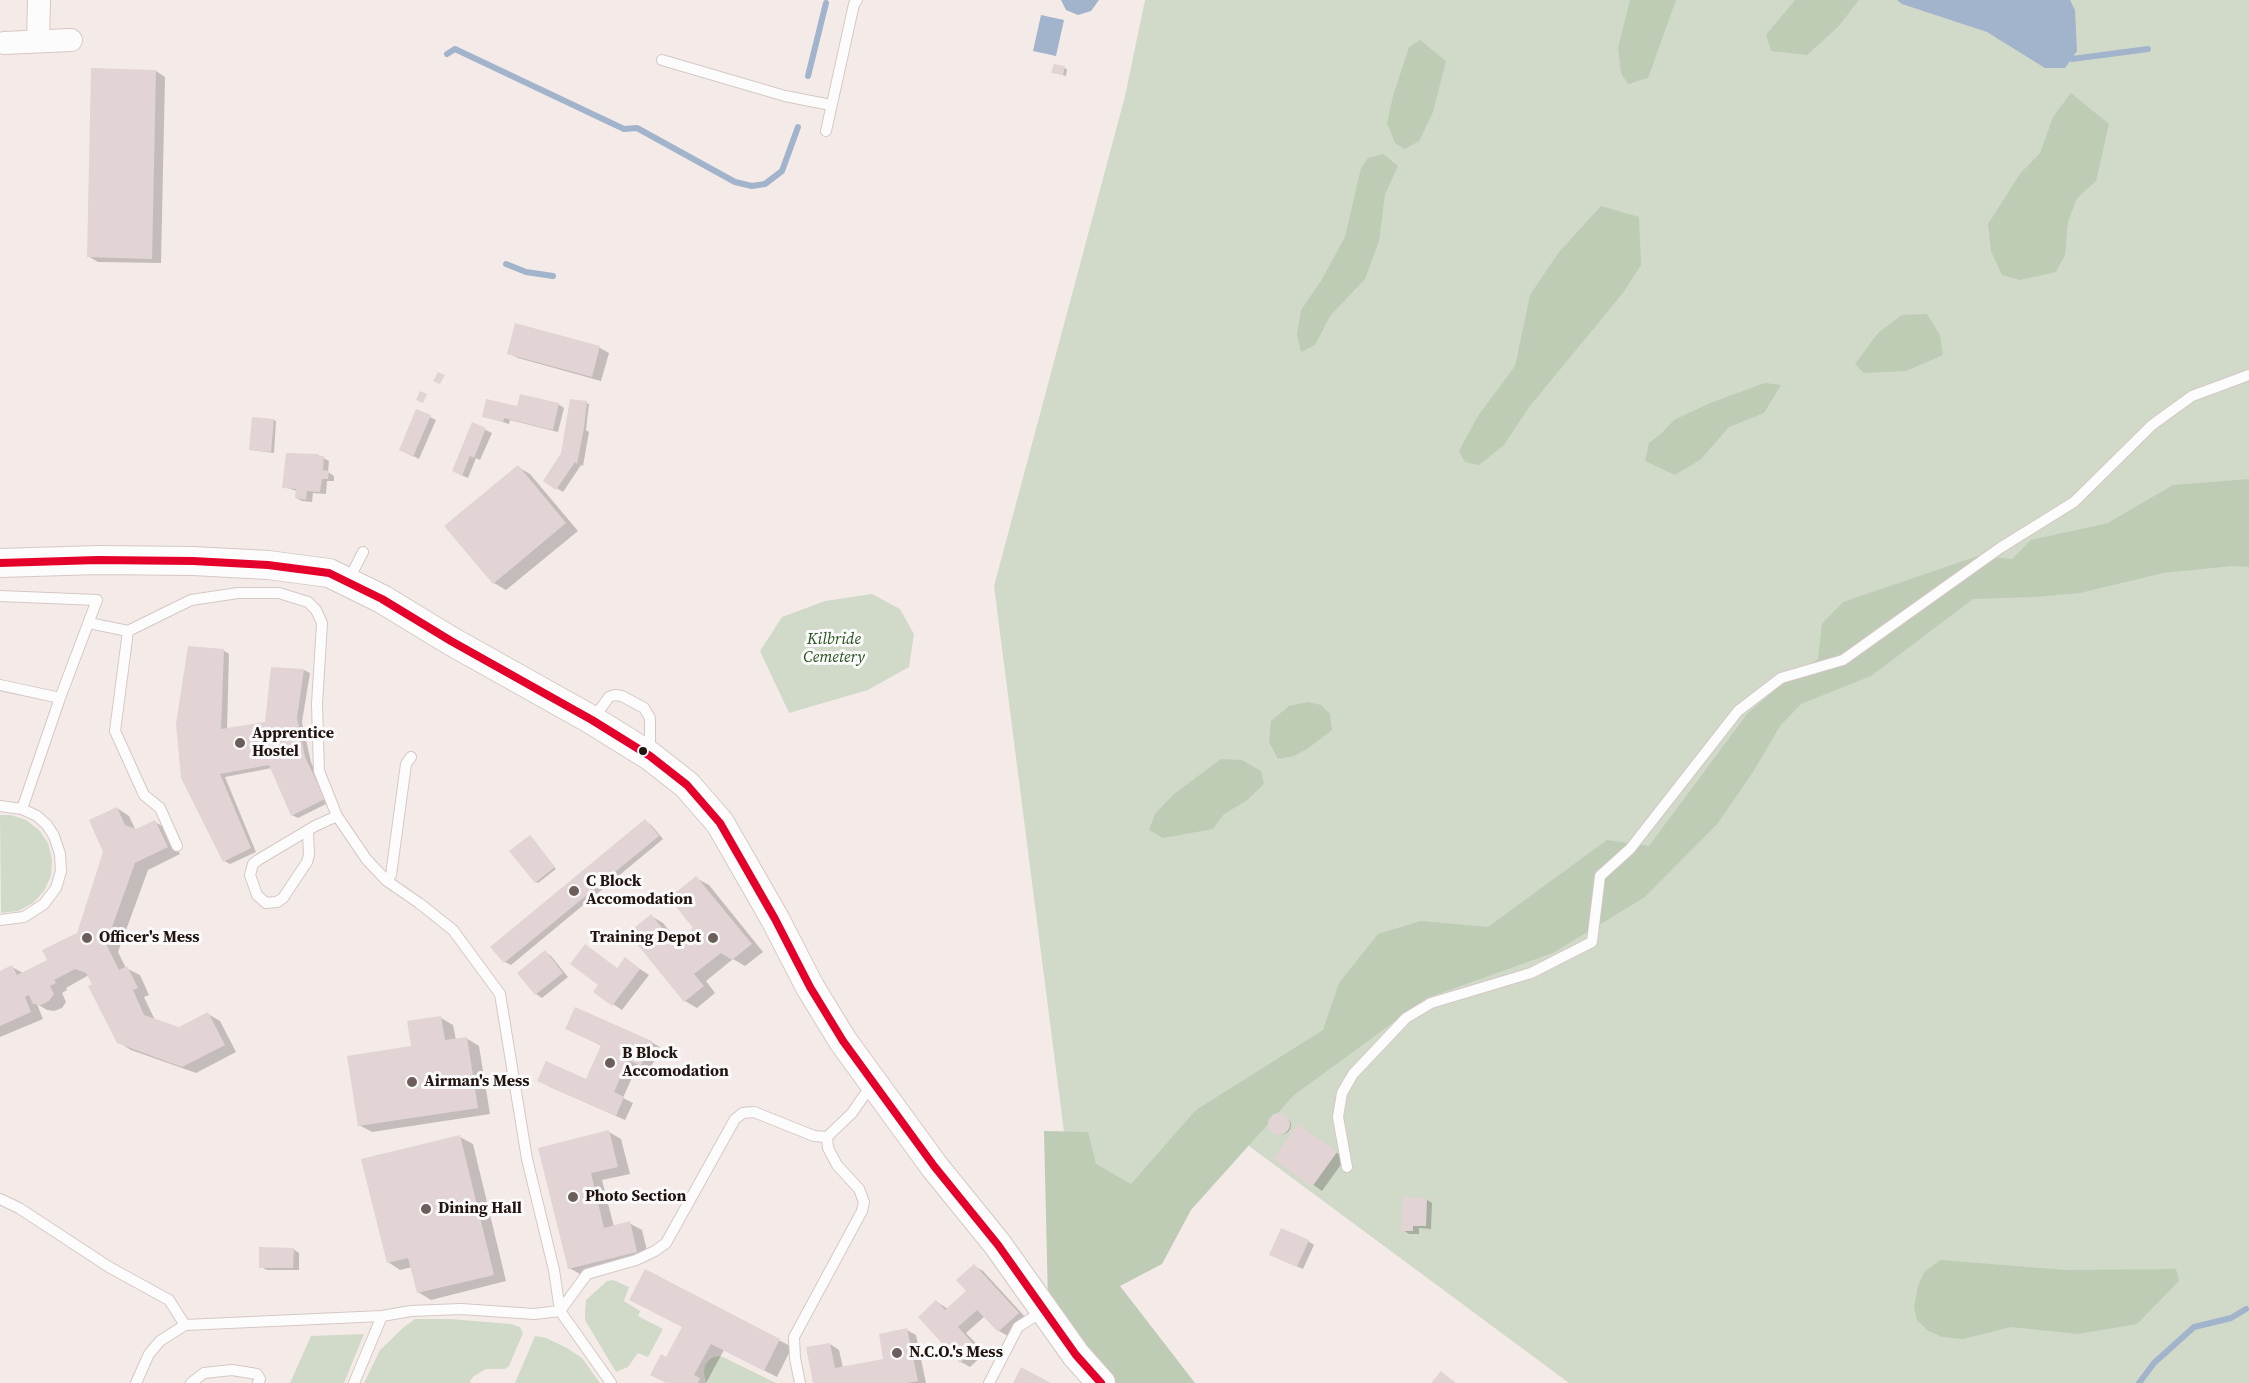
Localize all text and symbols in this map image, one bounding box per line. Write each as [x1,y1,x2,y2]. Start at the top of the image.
park label: Kilbride Cemetery [803,630,865,668]
place label: Apprentice Hostel [252,724,334,762]
marker: Apprentice Hostel [233,736,247,750]
unlabelled marker [637,745,649,757]
place label: C Block Accomodation [586,872,693,910]
marker: C Block Accomodation [567,884,581,898]
place label: Officer's Mess [99,928,200,948]
place label: Training Depot [590,928,701,948]
marker: Officer's Mess [80,931,94,945]
marker: Training Depot [706,931,720,945]
place label: B Block Accomodation [622,1044,729,1082]
marker: B Block Accomodation [603,1056,617,1070]
place label: Airman's Mess [424,1072,530,1092]
marker: Airman's Mess [405,1075,419,1089]
place label: Photo Section [585,1187,686,1207]
marker: Photo Section [566,1190,580,1204]
place label: Dining Hall [438,1199,522,1219]
marker: Dining Hall [419,1202,433,1216]
place label: N.C.O.'s Mess [909,1343,1003,1363]
marker: N.C.O.'s Mess [890,1346,904,1360]

